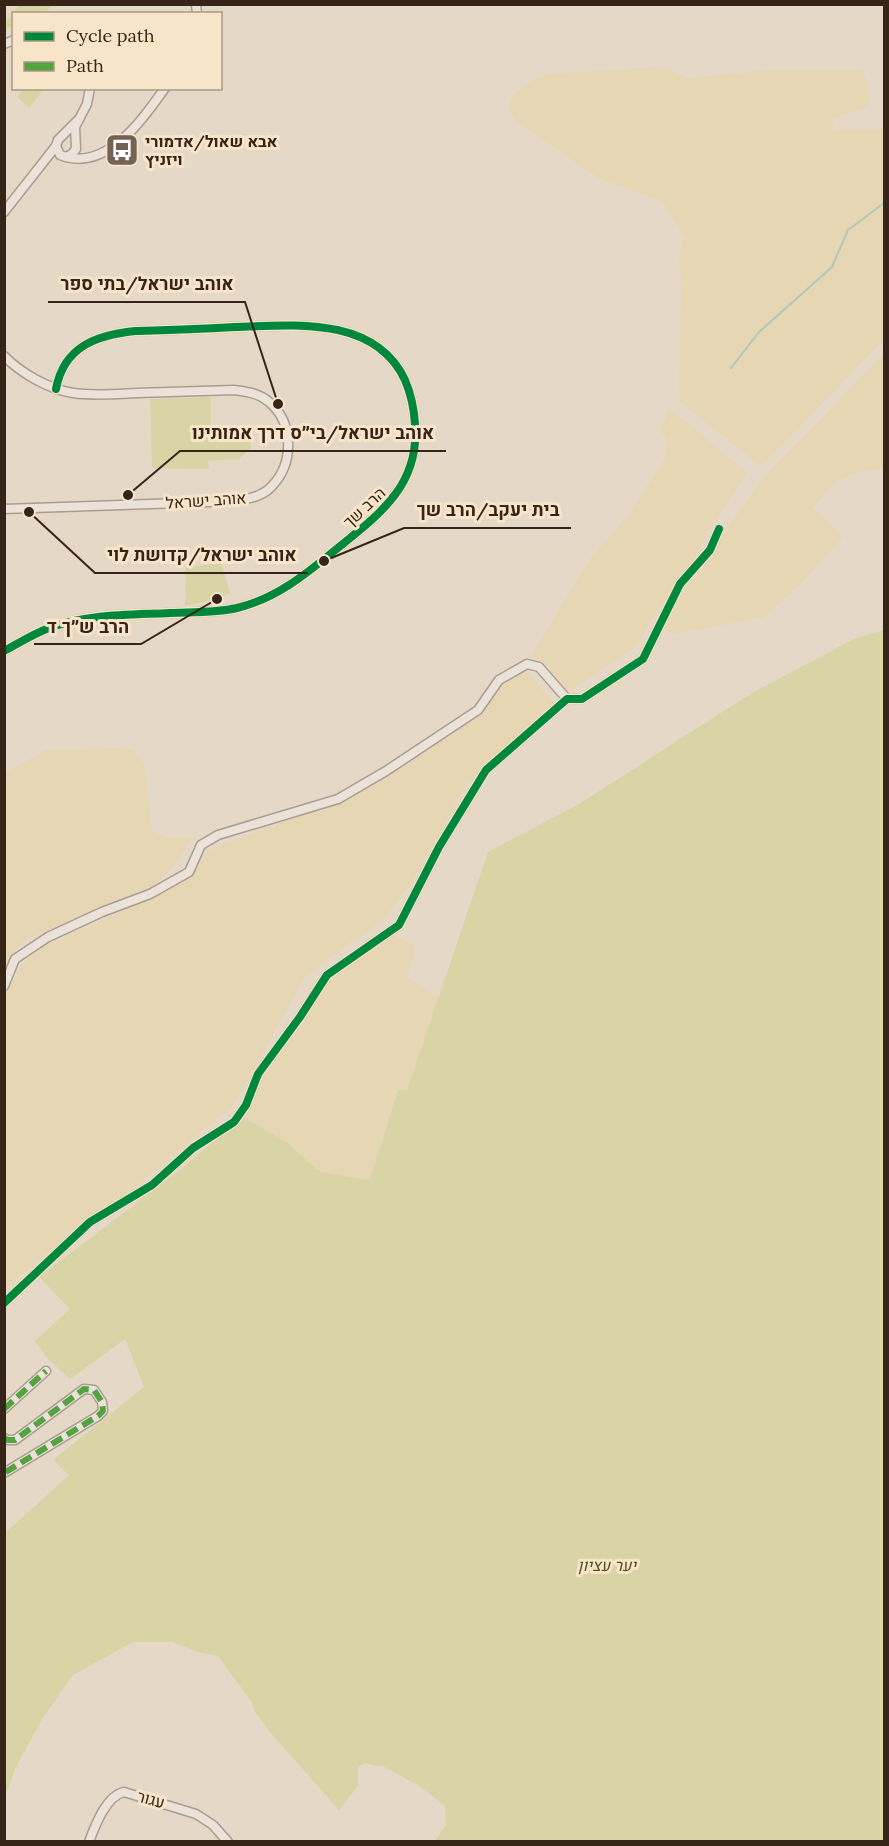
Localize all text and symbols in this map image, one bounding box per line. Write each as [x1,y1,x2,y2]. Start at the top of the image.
legend [12,12,222,90]
text: Cycle path [66,24,155,47]
text: Path [66,54,104,77]
place label: אבא שאול/אדמורי ויזניץ [145,131,278,169]
bus stop icon: אבא שאול/אדמורי ויזניץ [104,132,140,168]
callout: אוהב ישראל/בתי ספר [48,266,245,302]
text: אוהב ישראל/בתי ספר [60,272,234,295]
callout: אוהב ישראל/בי״ס דרך אמותינו [180,415,446,451]
text: אוהב ישראל/בי״ס דרך אמותינו [192,421,434,444]
street label: הרב שך [339,482,389,532]
street label: אוהב ישראל [165,487,247,513]
callout: בית יעקב/הרב שך [404,492,571,528]
text: בית יעקב/הרב שך [417,498,560,521]
callout: אוהב ישראל/קדושת לוי [95,537,308,573]
text: אוהב ישראל/קדושת לוי [107,543,297,566]
callout: הרב ש״ך ד [34,608,141,644]
text: הרב ש״ך ד [47,615,129,638]
park label: יער עציון [578,1555,637,1575]
street label: עגור [135,1786,167,1812]

